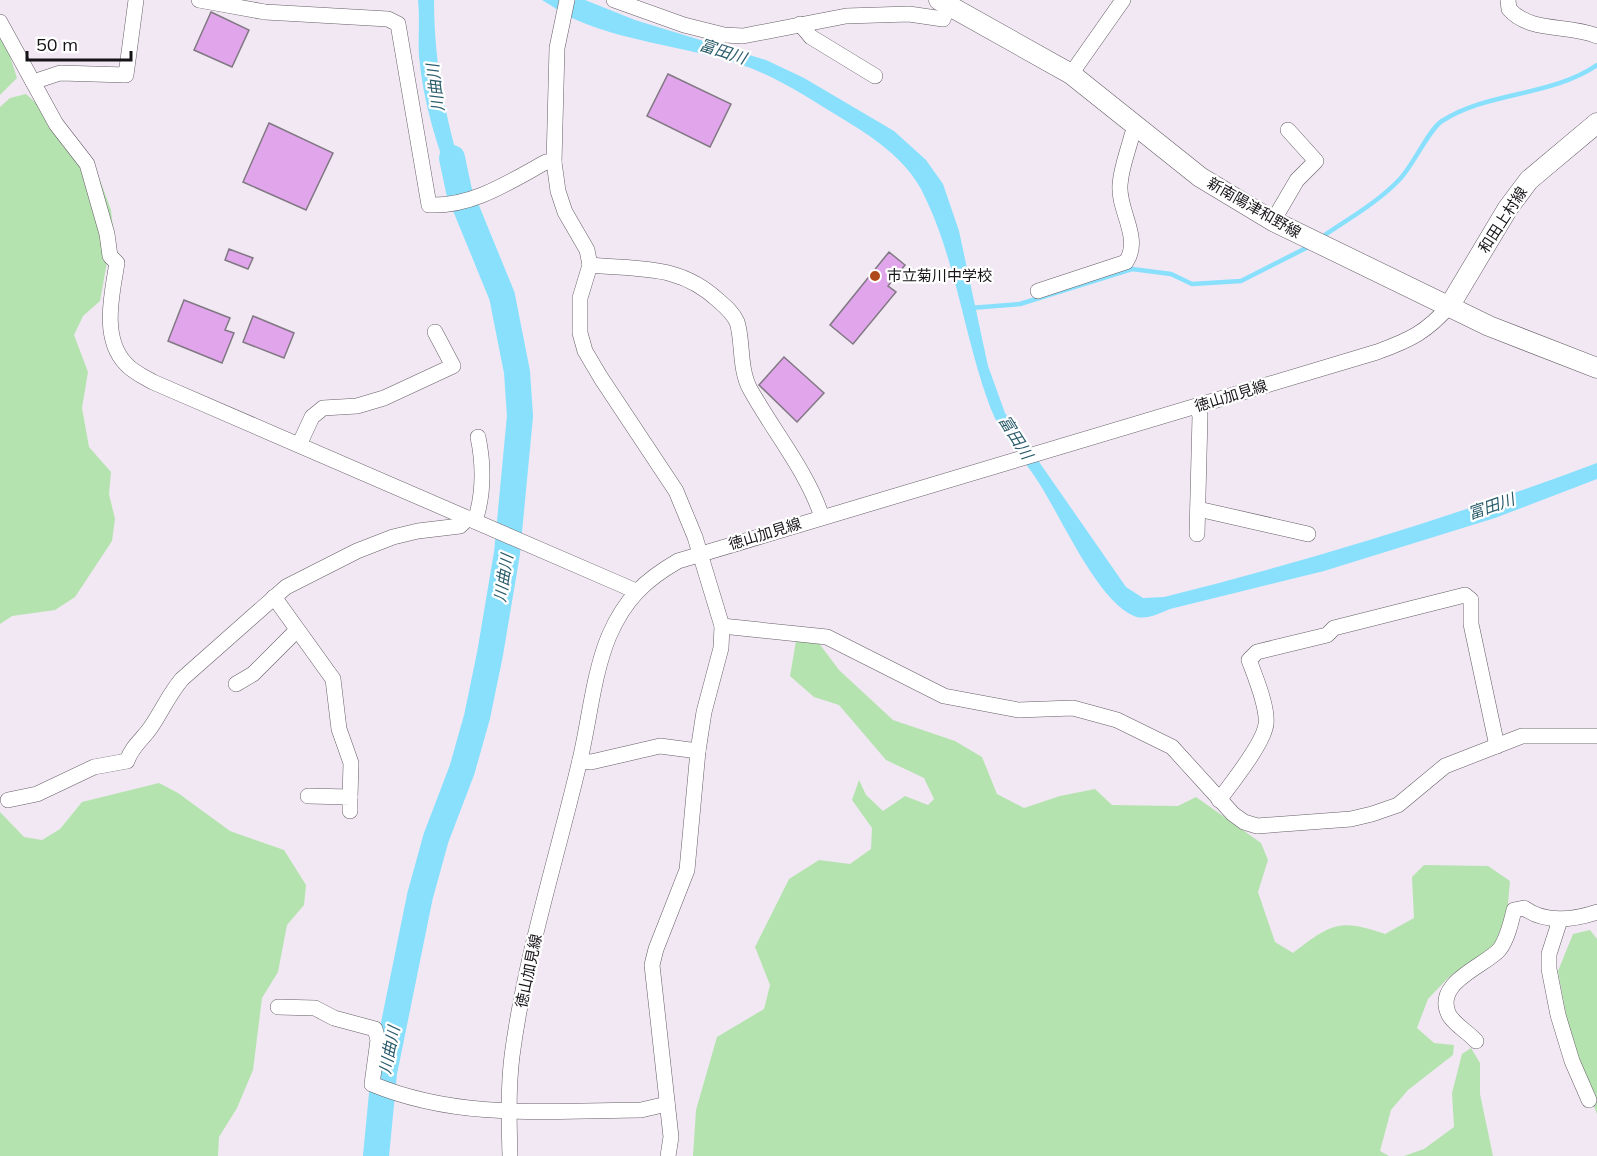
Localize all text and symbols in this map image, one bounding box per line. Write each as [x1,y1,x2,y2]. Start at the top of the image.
scale bar [27,24,130,62]
text: 50 m [36,33,78,56]
water label: 富田川 [697,34,751,69]
water label: 川曲川 [422,61,448,113]
street label: 新南陽津和野線 [1204,173,1304,242]
street label: 和田上村線 [1474,183,1531,256]
place label: 市立菊川中学校 [887,266,992,285]
marker: 市立菊川中学校 [868,269,882,283]
street label: 徳山加見線 [1192,375,1270,416]
water label: 富田川 [995,411,1038,464]
water label: 富田川 [1465,488,1519,523]
street label: 徳山加見線 [726,513,804,554]
water label: 川曲川 [489,551,517,603]
street label: 徳山加見線 [511,932,546,1010]
water label: 川曲川 [375,1023,404,1075]

